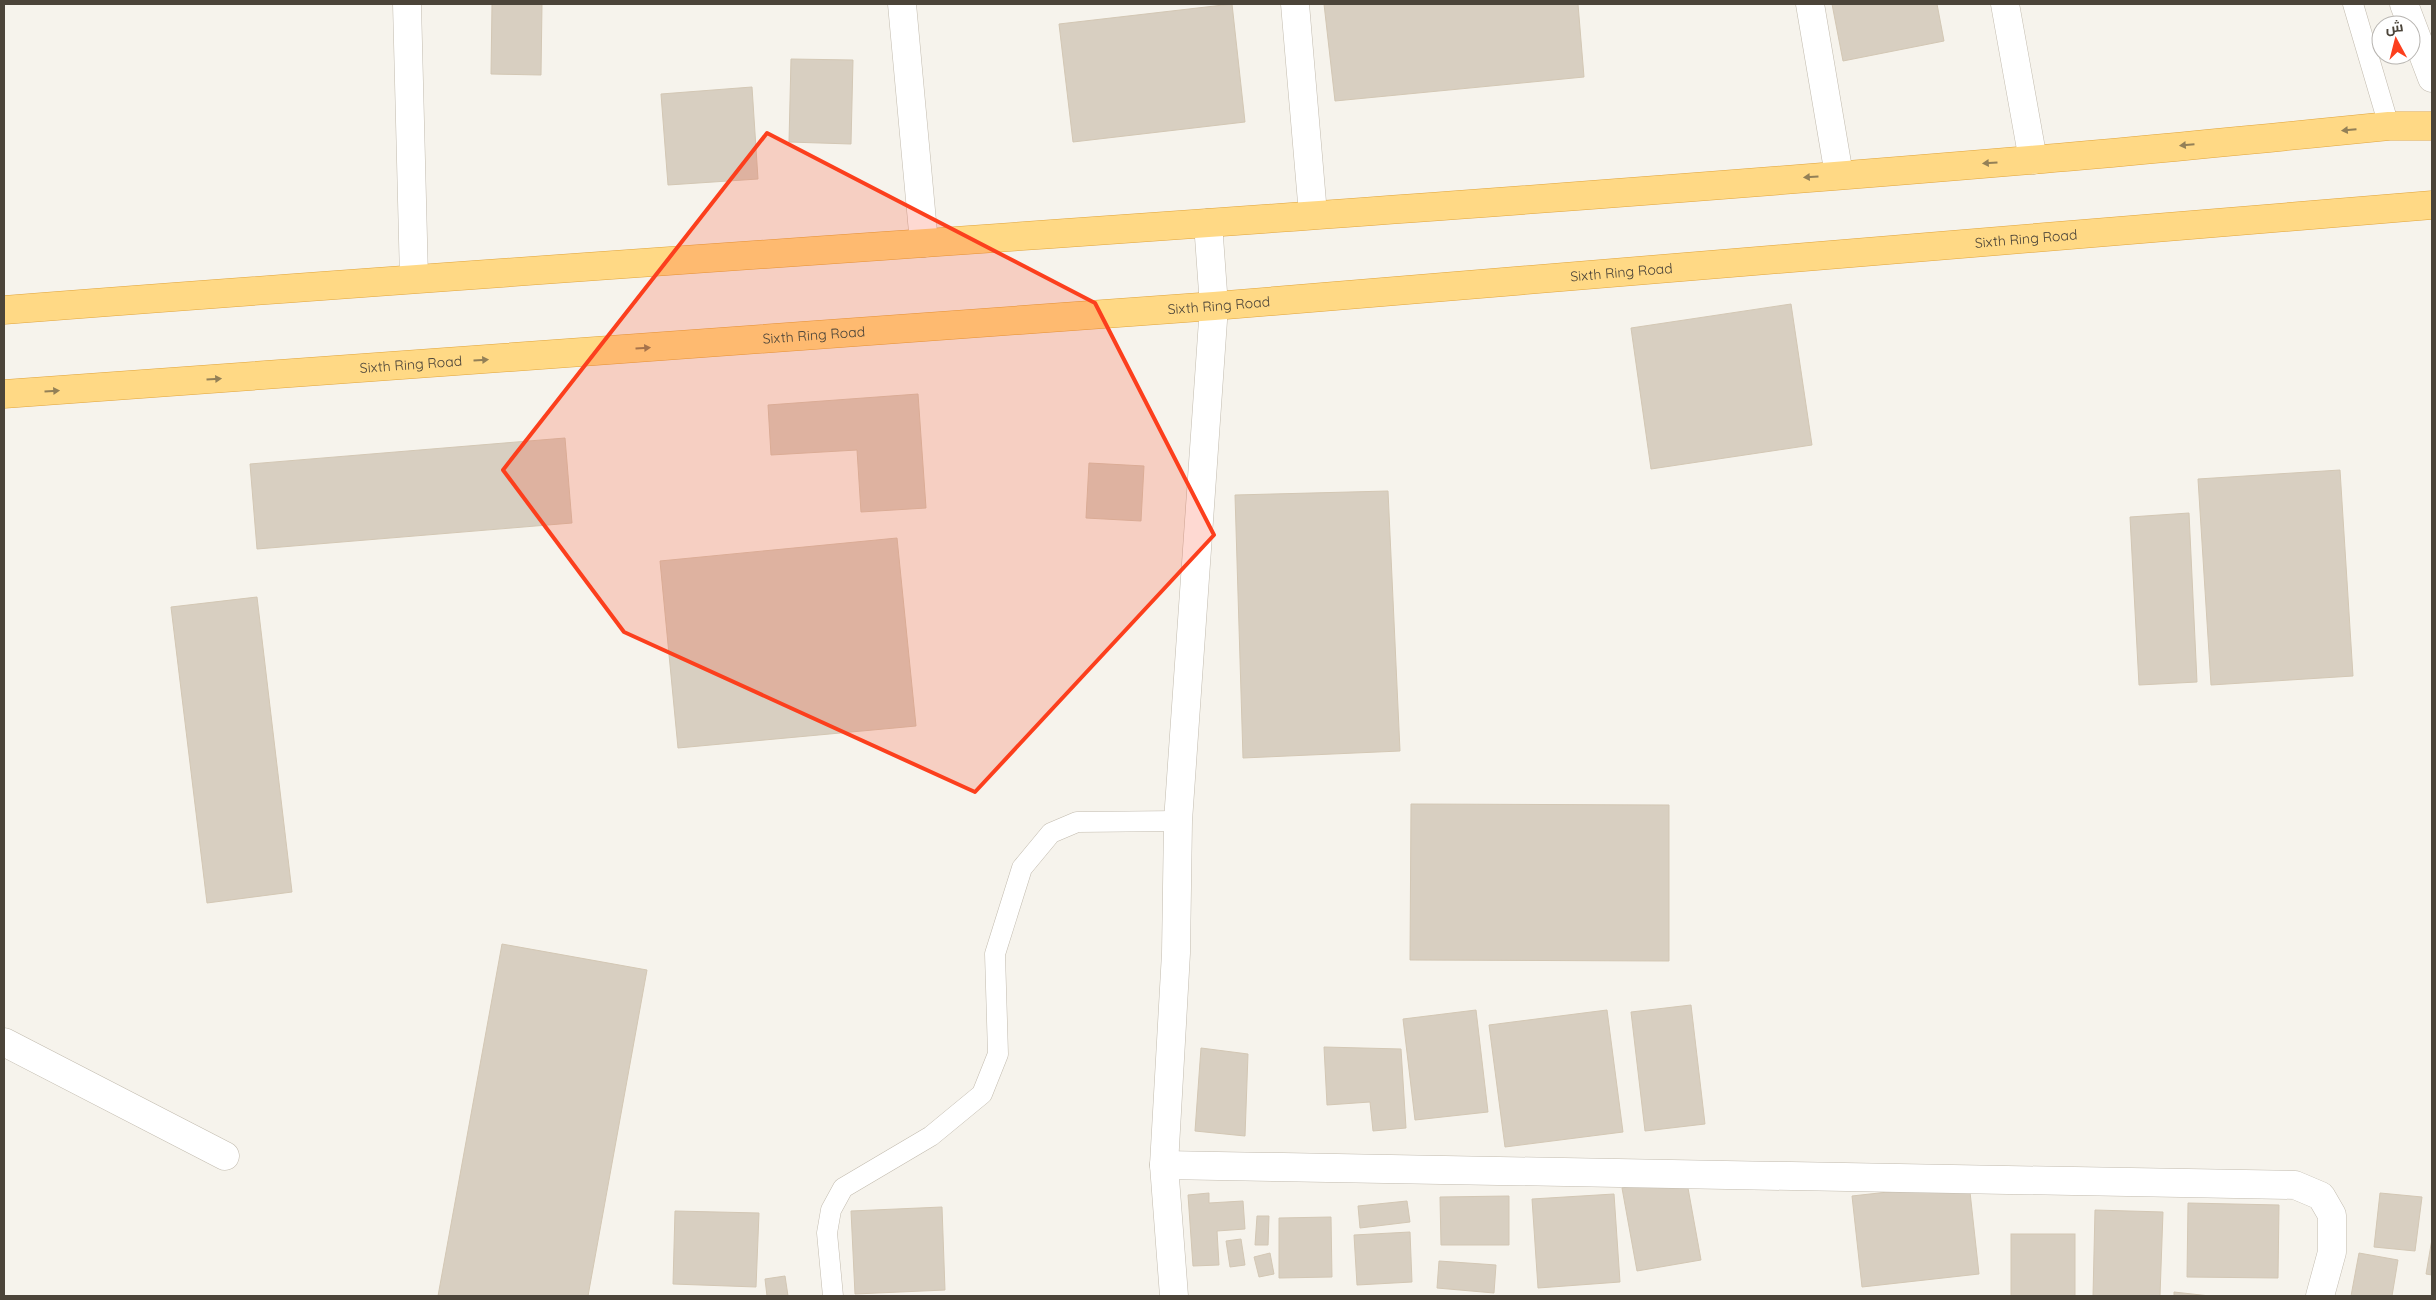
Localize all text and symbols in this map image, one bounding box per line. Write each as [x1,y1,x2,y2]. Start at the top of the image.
north arrow [2371,15,2421,65]
text: ش [2384,17,2404,37]
one-way arrow [2340,126,2356,134]
one-way arrow [2179,141,2195,149]
one-way arrow [1982,159,1998,167]
one-way arrow [1802,173,1818,181]
street label: Sixth Ring Road [1974,225,2078,252]
street label: Sixth Ring Road [1569,259,1673,285]
street label: Sixth Ring Road [1167,292,1271,318]
street label: Sixth Ring Road [762,322,866,348]
one-way arrow [636,343,652,351]
street label: Sixth Ring Road [359,352,463,377]
one-way arrow [474,355,490,363]
one-way arrow [207,375,223,383]
one-way arrow [45,387,61,395]

